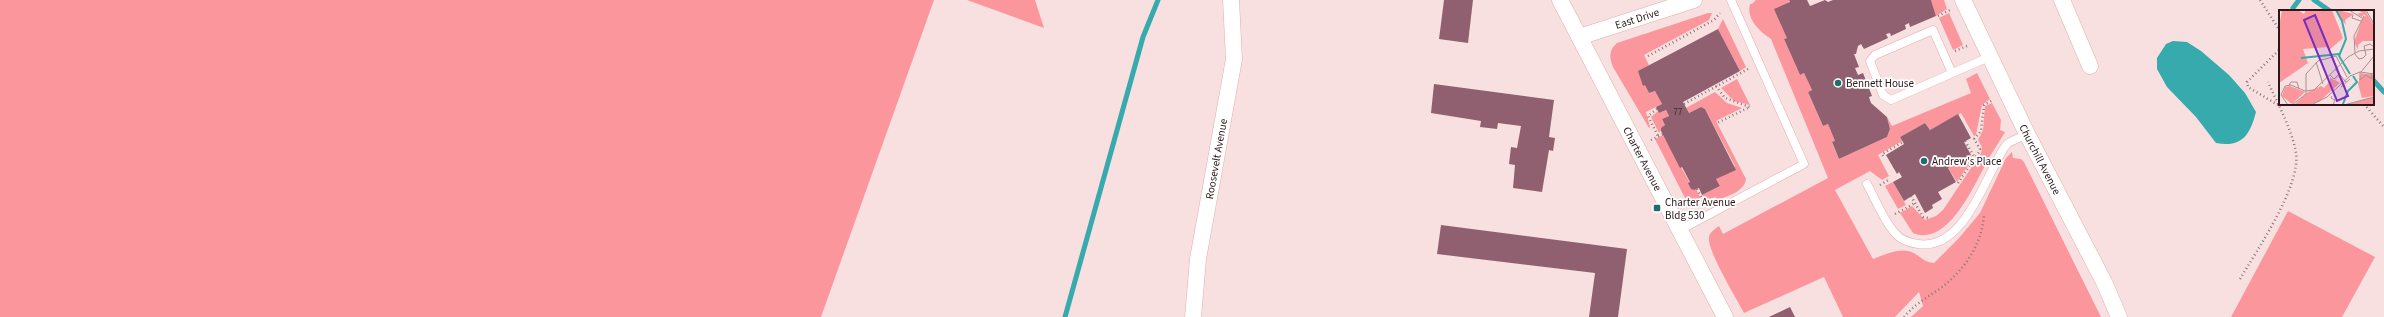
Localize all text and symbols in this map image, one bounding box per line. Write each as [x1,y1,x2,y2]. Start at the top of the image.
street label: East Drive [1613,4,1662,32]
inset map [2279,10,2374,105]
place label: Bennett House [1846,76,1914,91]
marker: Bennett House [1833,78,1843,88]
house number: 77 [1674,106,1683,119]
street label: Roosevelt Avenue [1201,117,1231,200]
street label: Churchill Avenue [2016,122,2065,198]
street label: Charter Avenue [1620,124,1666,194]
place label: Andrew's Place [1932,154,2002,169]
marker: Andrew's Place [1919,156,1929,166]
place label: Charter Avenue Bldg 530 [1665,195,1736,223]
marker: Charter Avenue Bldg 530 [1652,203,1662,213]

